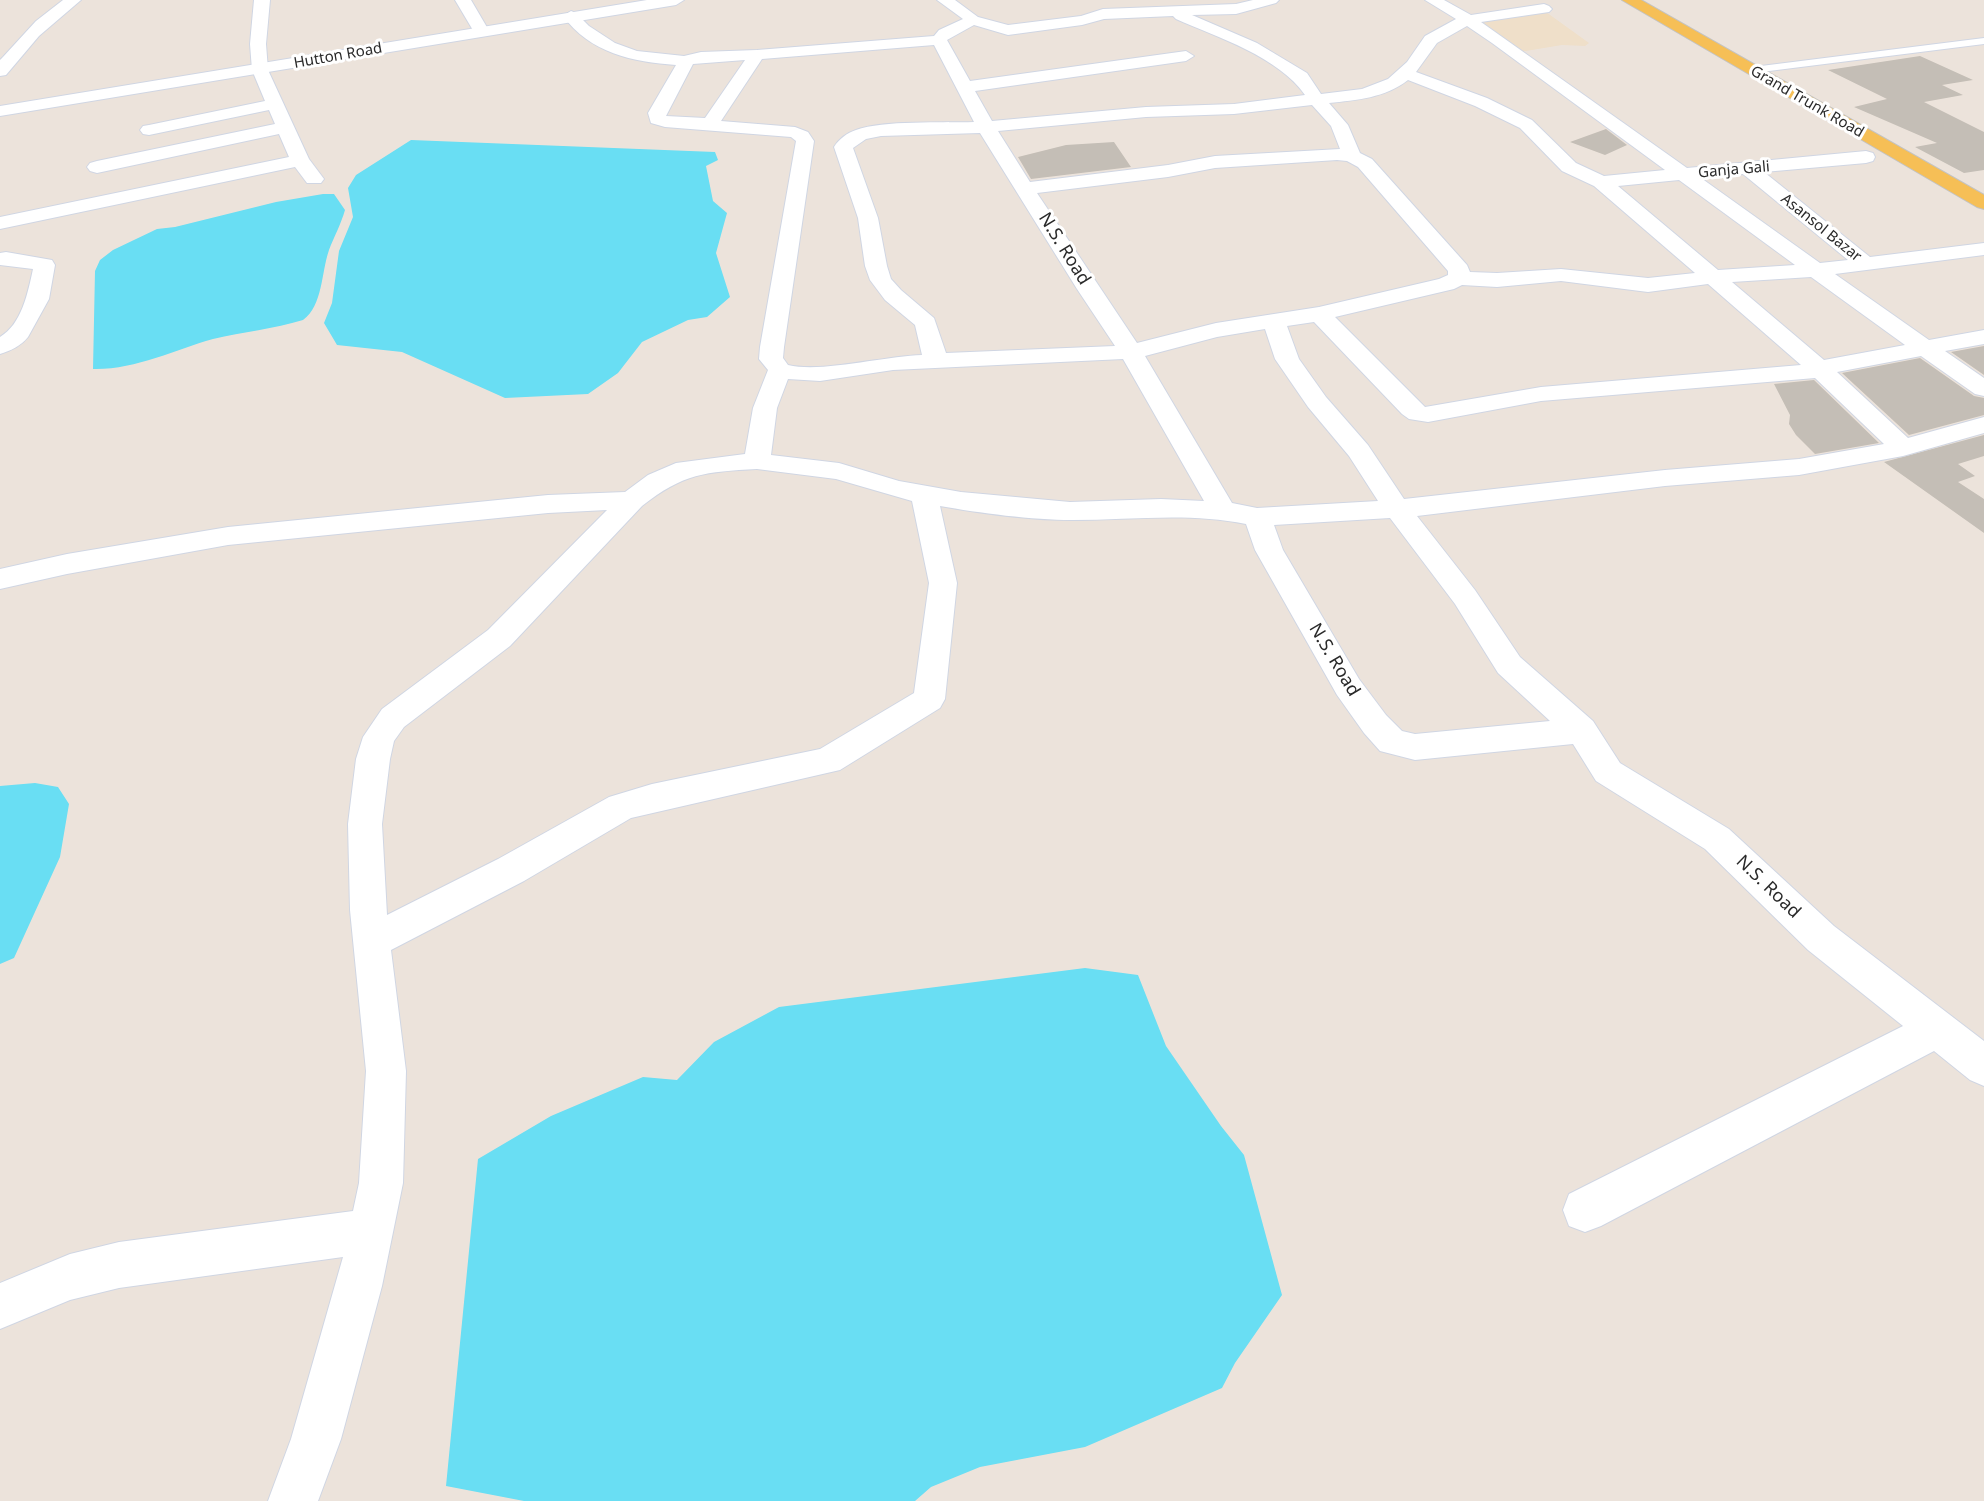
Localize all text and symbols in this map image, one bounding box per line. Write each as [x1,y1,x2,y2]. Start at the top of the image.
street label: Hutton Road [292,39,384,73]
street label: Grand Trunk Road [1747,62,1867,142]
street label: Ganja Gali [1697,158,1771,182]
street label: Asansol Bazar [1777,190,1865,266]
street label: N.S. Road [1033,209,1095,289]
street label: N.S. Road [1304,620,1364,700]
street label: N.S. Road [1731,851,1805,923]

